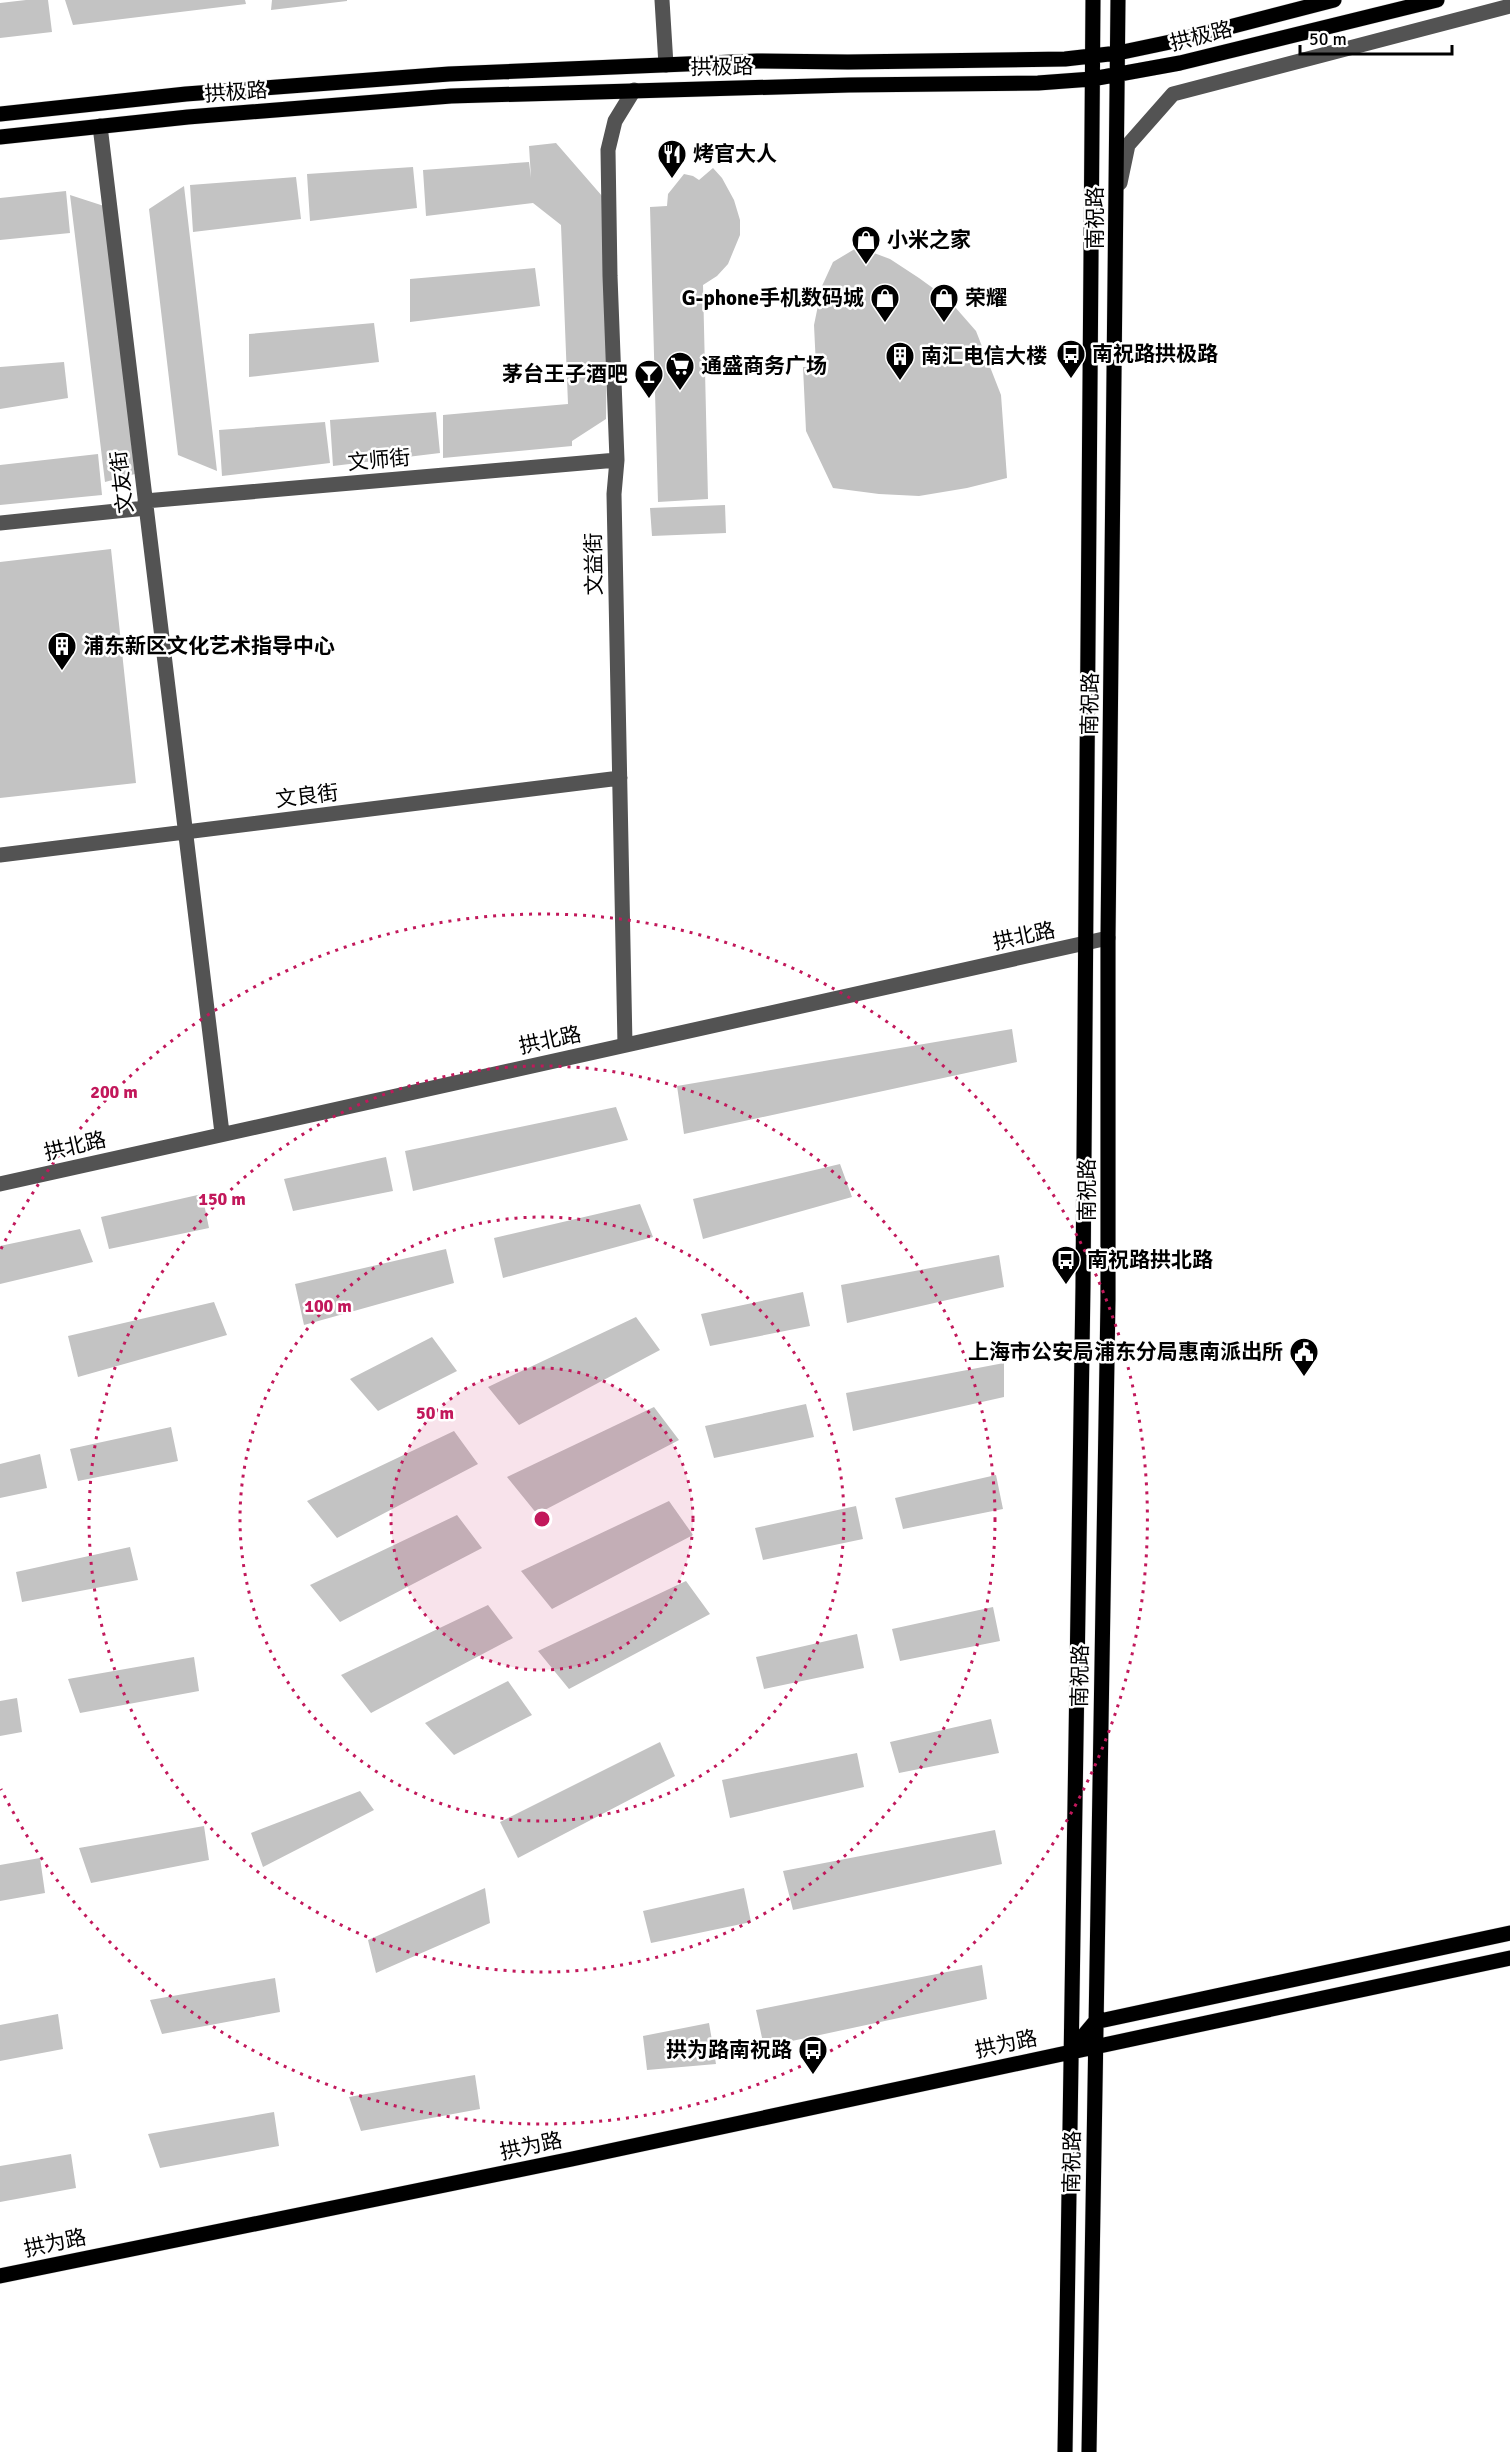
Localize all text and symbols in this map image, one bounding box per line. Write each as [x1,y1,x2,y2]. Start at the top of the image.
street label: 拱极路 [1167,16,1235,56]
scale bar [1300,18,1452,56]
text: 50 m [1309,28,1347,50]
street label: 拱极路 [690,53,754,81]
street label: 拱极路 [204,77,268,107]
restaurant icon: 烤官大人 [656,138,688,180]
place label: 烤官大人 [693,141,777,167]
street label: 南祝路 [1082,187,1108,250]
shop icon: 小米之家 [850,224,882,266]
place label: 小米之家 [887,227,971,253]
shop icon: G-phone手机数码城 [869,282,901,324]
shop icon: 荣耀 [928,282,960,324]
place label: G-phone手机数码城 [682,285,864,311]
place label: 荣耀 [965,285,1007,311]
bus stop icon: 南祝路拱极路 [1055,338,1087,380]
building icon: 南汇电信大楼 [884,340,916,382]
place label: 南祝路拱极路 [1092,341,1218,367]
place label: 南汇电信大楼 [921,343,1047,369]
supermarket icon: 通盛商务广场 [664,350,696,392]
place label: 通盛商务广场 [701,353,827,379]
bar icon: 茅台王子酒吧 [633,358,665,400]
place label: 茅台王子酒吧 [502,361,628,387]
street label: 文师街 [346,444,412,476]
street label: 文友街 [105,449,139,515]
street label: 文益街 [580,532,608,596]
building icon: 浦东新区文化艺术指导中心 [46,630,78,672]
place label: 浦东新区文化艺术指导中心 [83,633,335,659]
street label: 南祝路 [1076,672,1104,736]
street label: 文良街 [274,779,340,813]
street label: 拱北路 [990,917,1058,955]
street label: 拱北路 [516,1021,584,1059]
text: 200 m [90,1081,138,1103]
street label: 拱北路 [41,1126,109,1166]
street label: 南祝路 [1074,1159,1100,1222]
text: 150 m [198,1188,246,1210]
bus stop icon: 南祝路拱北路 [1050,1244,1082,1286]
place label: 南祝路拱北路 [1087,1247,1213,1273]
text: 100 m [304,1295,352,1317]
public building icon: 上海市公安局浦东分局惠南派出所 [1288,1336,1320,1378]
place label: 上海市公安局浦东分局惠南派出所 [968,1339,1283,1365]
text: 50 m [416,1402,454,1424]
centre of rings [532,1509,552,1529]
street label: 南祝路 [1066,1644,1094,1708]
street label: 拱为路 [972,2025,1040,2063]
bus stop icon: 拱为路南祝路 [797,2034,829,2076]
place label: 拱为路南祝路 [666,2037,792,2063]
street label: 拱为路 [497,2127,565,2165]
street label: 南祝路 [1058,2130,1086,2194]
street label: 拱为路 [21,2224,89,2262]

